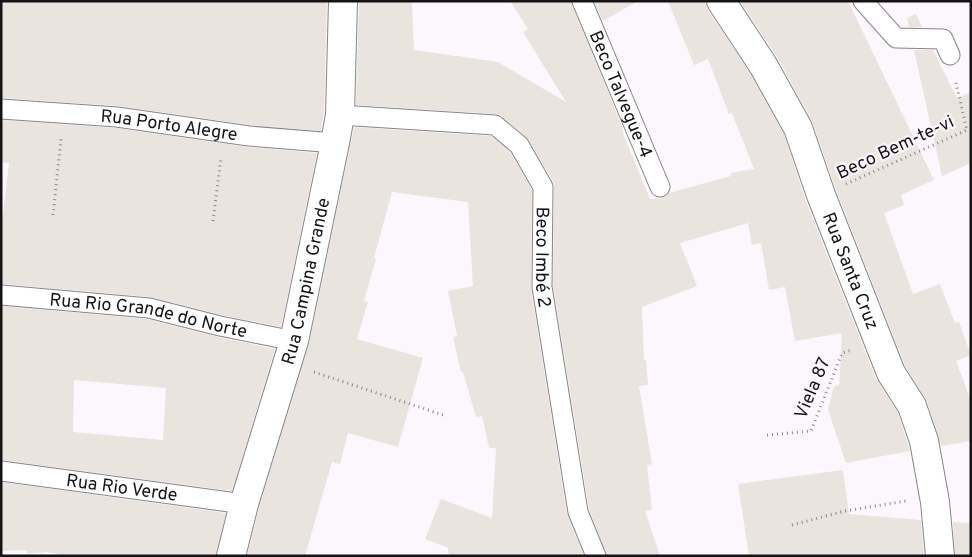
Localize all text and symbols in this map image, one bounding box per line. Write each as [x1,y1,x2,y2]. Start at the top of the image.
street label: Beco Talvegue-4 [583,28,657,162]
street label: Rua Porto Alegre [100,106,239,147]
street label: Beco Bem-te-vi [833,111,958,186]
street label: Rua Campina Grande [277,196,336,368]
street label: Beco Imbé 2 [528,206,555,309]
street label: Rua Santa Cruz [816,209,883,333]
street label: Rua Rio Grande do Norte [48,289,249,344]
street label: Viela 87 [790,354,837,423]
street label: Rua Rio Verde [65,470,179,508]

